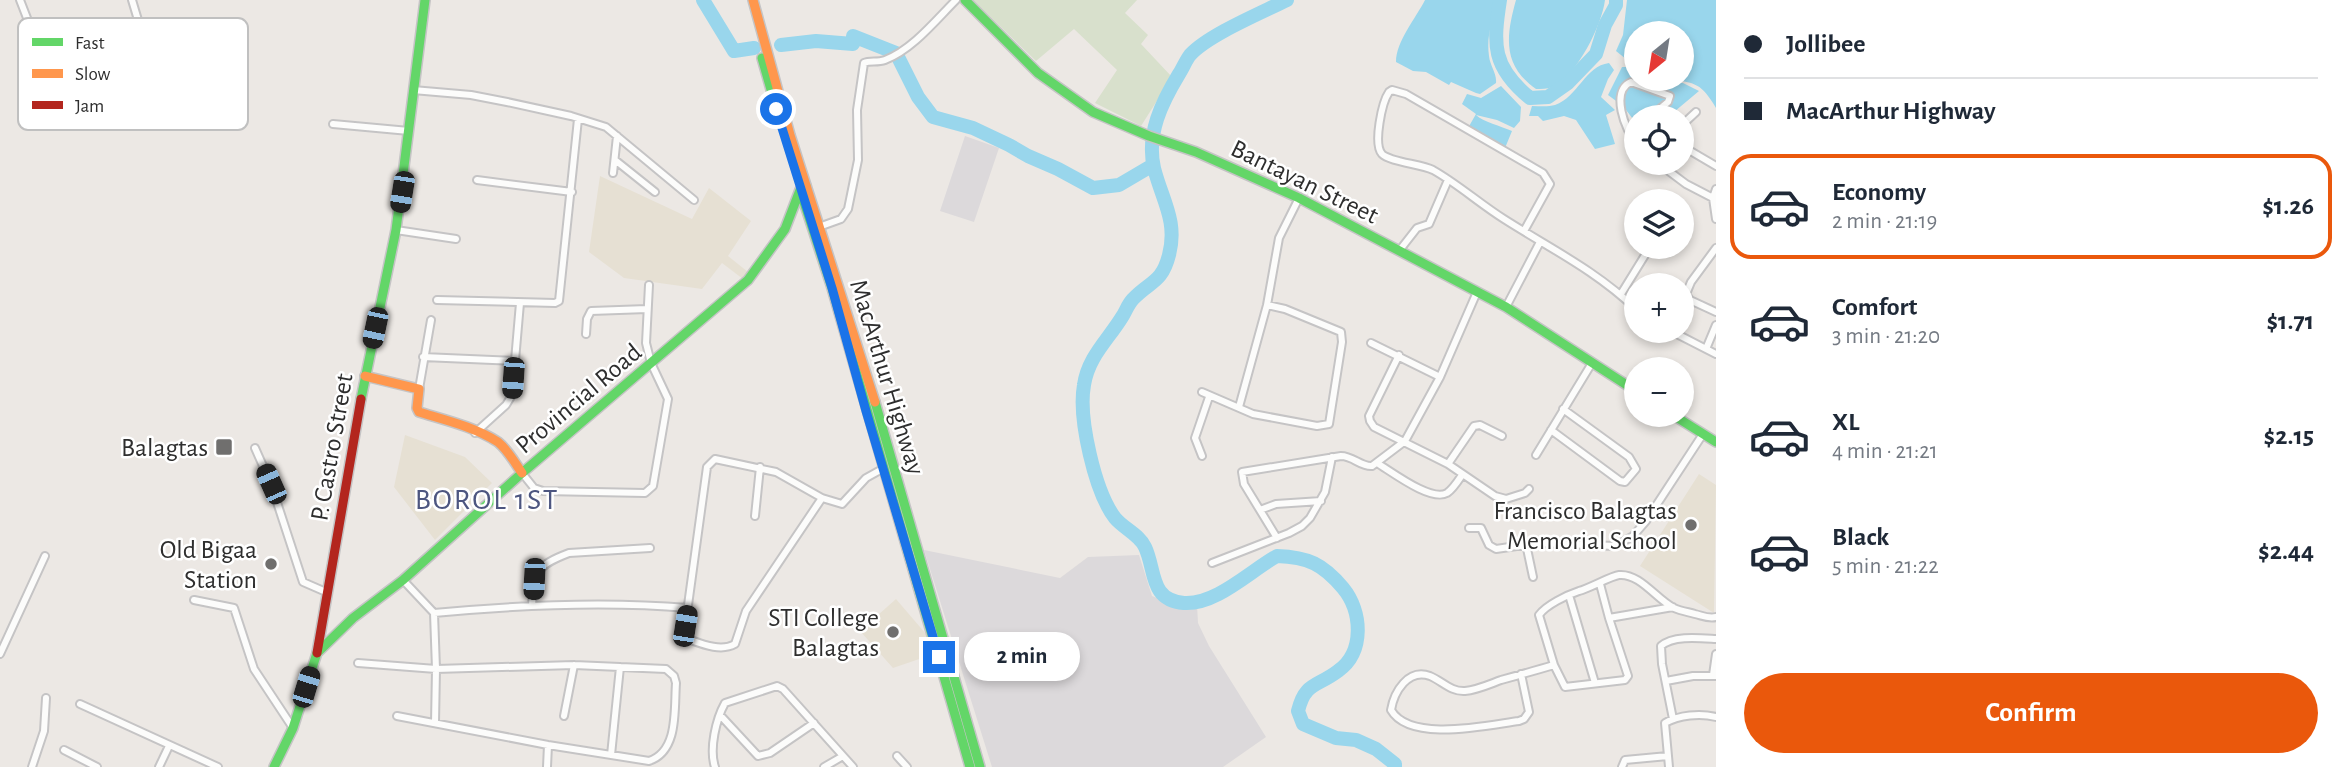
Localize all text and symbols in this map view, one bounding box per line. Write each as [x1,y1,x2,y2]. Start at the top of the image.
legend [18,18,248,130]
north arrow [1624,21,1694,91]
map controls [1624,21,1694,427]
text: Jollibee [1786,31,1866,57]
text: Fast [75,34,105,53]
text: Slow [75,65,111,84]
route start [760,93,792,125]
text: Jam [75,97,104,116]
text: MacArthur Highway [1786,98,1996,124]
button: locate [1624,105,1694,175]
street label: Bantayan Street [1227,135,1382,229]
car [389,170,416,214]
icon: car [1748,175,1811,238]
text: Economy [1832,179,1926,205]
button: layers [1624,189,1694,259]
text: $1.26 [2262,193,2314,219]
text: 2 min · 21:19 [1832,210,1937,233]
button: + [1624,273,1694,343]
street label: MacArthur Highway [845,277,929,478]
icon: car [1748,290,1811,353]
text: Comfort [1832,294,1917,320]
car [361,305,390,351]
text: $1.71 [2266,308,2314,334]
text: 3 min · 21:20 [1832,325,1940,348]
street label: Provincial Road [511,339,647,459]
car [502,356,525,400]
button: − [1624,357,1694,427]
street label: P. Castro Street [306,372,358,523]
icon: car [1748,405,1811,468]
text: XL [1832,409,1859,435]
text: $2.15 [2264,423,2314,449]
place label: Balagtas [121,435,208,461]
marker: Balagtas [214,437,234,457]
text: 4 min · 21:21 [1832,440,1938,463]
car [253,461,290,507]
district label: BOROL 1ST [415,485,559,515]
place label: Francisco Balagtas Memorial School [1493,498,1677,554]
marker: Francisco Balagtas Memorial School [1683,517,1699,533]
icon: car [1748,520,1811,583]
text: Black [1832,524,1889,550]
place label: Old Bigaa Station [160,537,257,593]
text: $2.44 [2258,538,2314,564]
text: 5 min · 21:22 [1832,555,1939,578]
marker: Old Bigaa Station [263,556,279,572]
car [523,557,546,601]
car [672,604,699,648]
place label: STI College Balagtas [768,605,879,661]
marker: STI College Balagtas [885,624,901,640]
callout: 2 min [964,632,1079,682]
route end [923,641,955,673]
text: 2 min [996,645,1048,668]
car [290,664,323,710]
button: Confirm [1744,673,2318,753]

